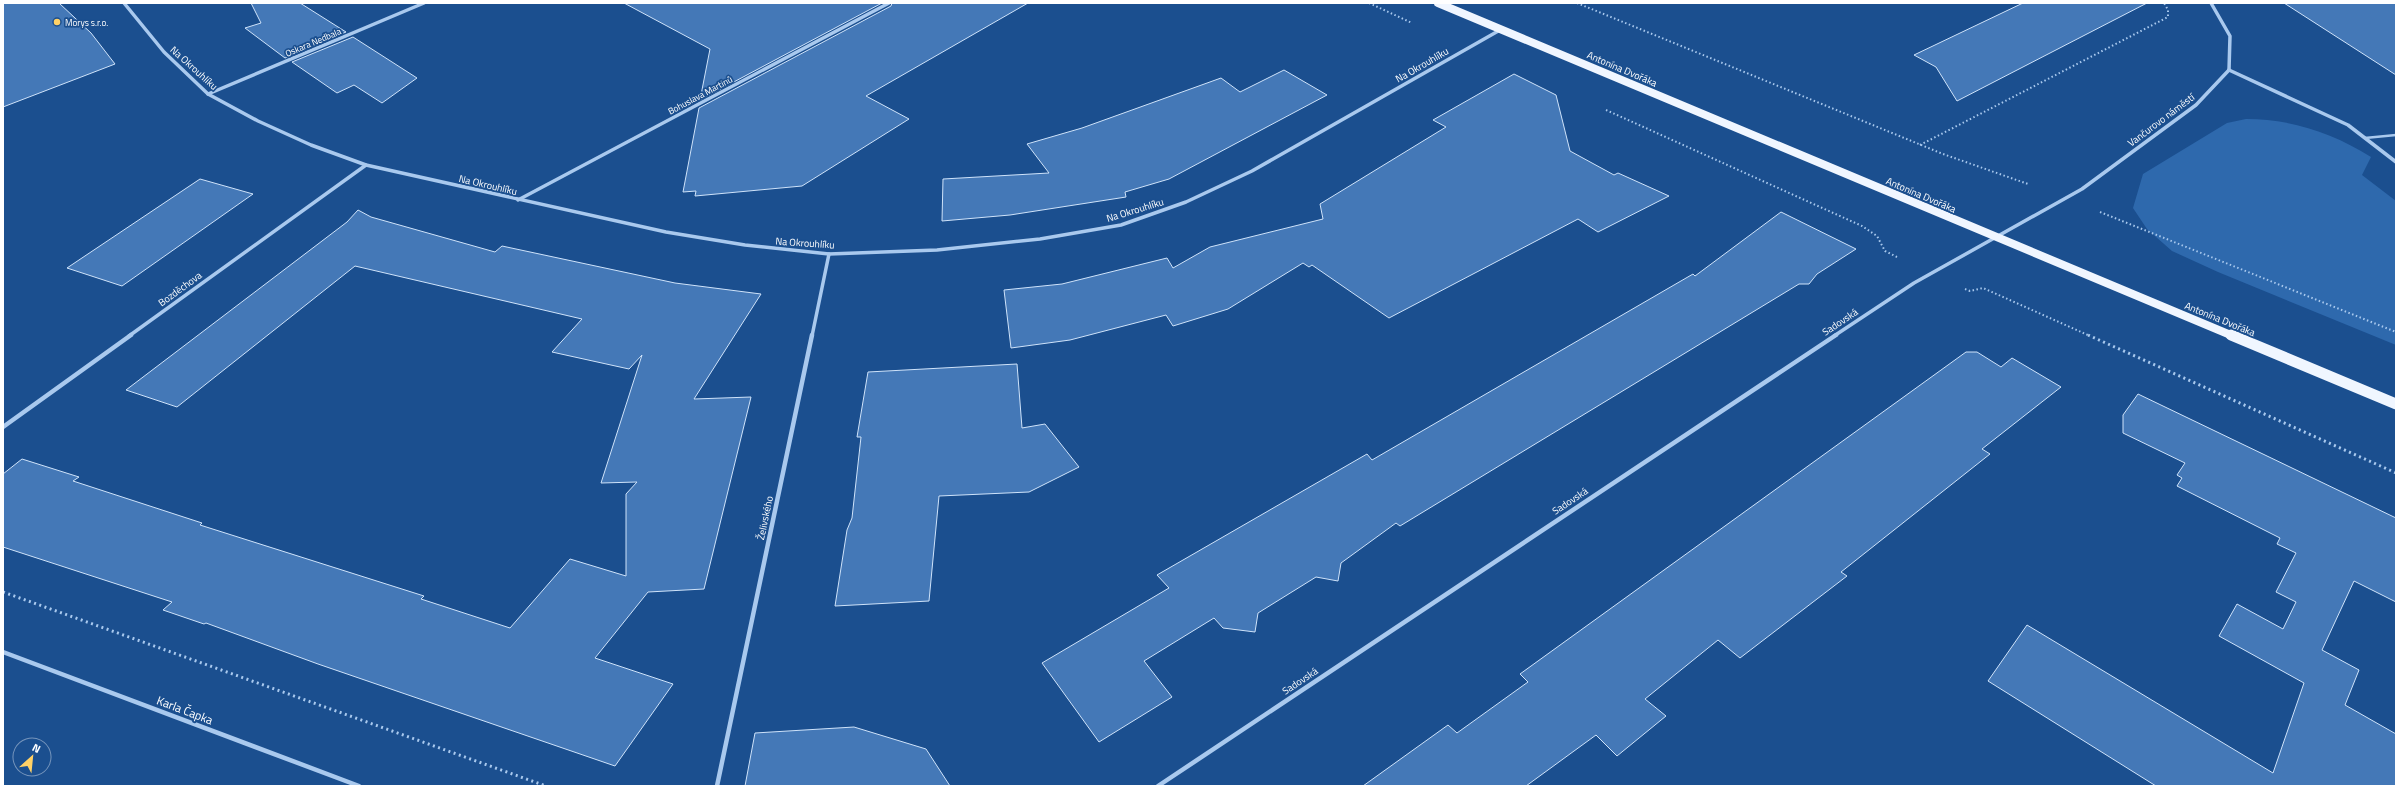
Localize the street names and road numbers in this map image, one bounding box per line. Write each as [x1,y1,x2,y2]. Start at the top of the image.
street label: Oskara Nedbala [283,24,343,60]
street label: Na Okrouhlíku [167,43,221,93]
street label: Na Okrouhlíku [1393,44,1451,86]
street label: Antonína Dvořáka [1585,47,1659,91]
street label: Bohuslava Martinů [665,72,735,117]
street label: Vančurovo náměstí [2124,89,2198,150]
street label: Na Okrouhlíku [457,171,519,199]
street label: Antonína Dvořáka [1884,173,1958,217]
street label: Na Okrouhlíku [1104,194,1166,226]
street label: Na Okrouhlíku [775,233,835,253]
street label: Bozděchova [155,268,205,310]
street label: Antonína Dvořáka [2182,298,2258,340]
street label: Sadovská [1819,305,1861,339]
street label: Sadovská [1549,484,1591,518]
street label: Želivského [753,495,777,541]
street label: Sadovská [1279,664,1321,698]
street label: Karla Čapka [154,691,216,729]

